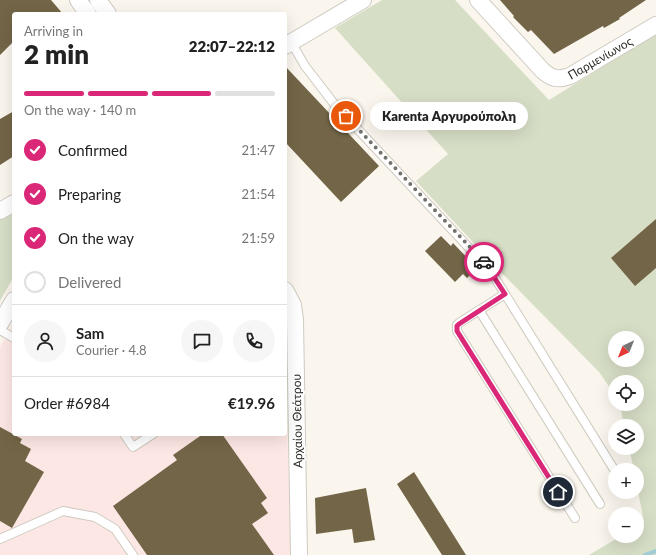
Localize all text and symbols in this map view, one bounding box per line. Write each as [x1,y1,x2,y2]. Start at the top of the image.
text: Arriving in [24,23,83,39]
street label: Παρμενίωνος [565,33,635,83]
text: 22:07–22:12 [189,37,275,55]
text: 2 min [24,38,89,70]
pin [329,99,363,133]
text: On the way · 140 m [24,102,136,118]
callout: Karenta Αργυρούπολη [370,102,528,130]
icon: bag [335,105,357,127]
text: Karenta Αργυρούπολη [382,108,516,124]
icon: check [24,139,46,161]
text: Confirmed [58,141,127,159]
text: 21:47 [242,142,275,158]
icon: check [24,183,46,205]
text: Preparing [58,185,121,203]
text: 21:54 [242,186,275,202]
icon: check [24,227,46,249]
text: On the way [58,229,134,247]
text: 21:59 [242,230,275,246]
courier [464,242,504,282]
icon: car [473,251,495,273]
text: Delivered [58,273,121,291]
button: person [24,320,66,362]
button: chat [181,320,223,362]
button: phone [233,320,275,362]
text: Sam [76,324,104,342]
north arrow [608,331,644,367]
map controls [608,331,644,543]
text: Courier · 4.8 [76,342,147,358]
street label: Αρχαίου Θεάτρου [289,374,305,468]
button: locate [608,375,644,411]
text: Order #6984 [24,394,110,412]
text: €19.96 [228,394,275,412]
button: layers [608,419,644,455]
button: + [608,463,644,499]
pin [541,475,575,509]
icon: home [547,481,569,503]
button: − [608,507,644,543]

